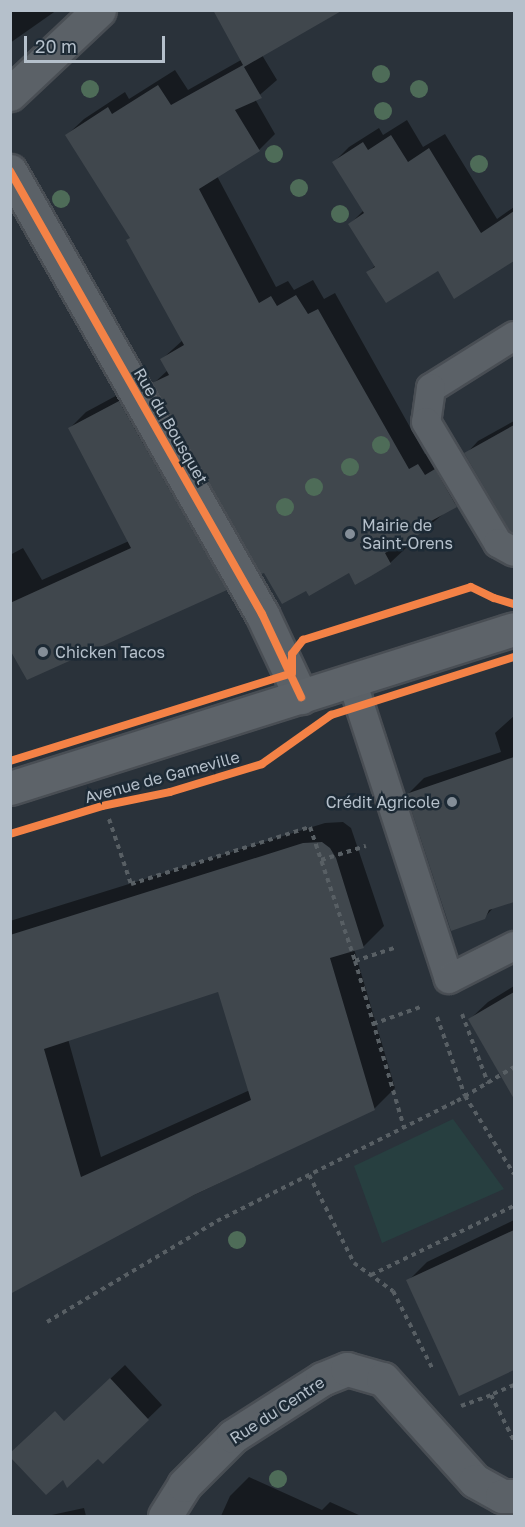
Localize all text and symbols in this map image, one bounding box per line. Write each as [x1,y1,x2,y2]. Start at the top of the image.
scale bar [27,24,168,62]
text: 20 m [35,35,77,57]
street label: Rue du Bousquet [130,365,212,487]
place label: Mairie de Saint-Orens [362,515,453,553]
marker: Mairie de Saint-Orens [343,527,357,541]
place label: Chicken Tacos [55,642,165,662]
marker: Chicken Tacos [36,645,50,659]
street label: Avenue de Gameville [82,747,242,807]
place label: Crédit Agricole [326,792,440,812]
marker: Crédit Agricole [445,795,459,809]
street label: Rue du Centre [226,1372,328,1448]

